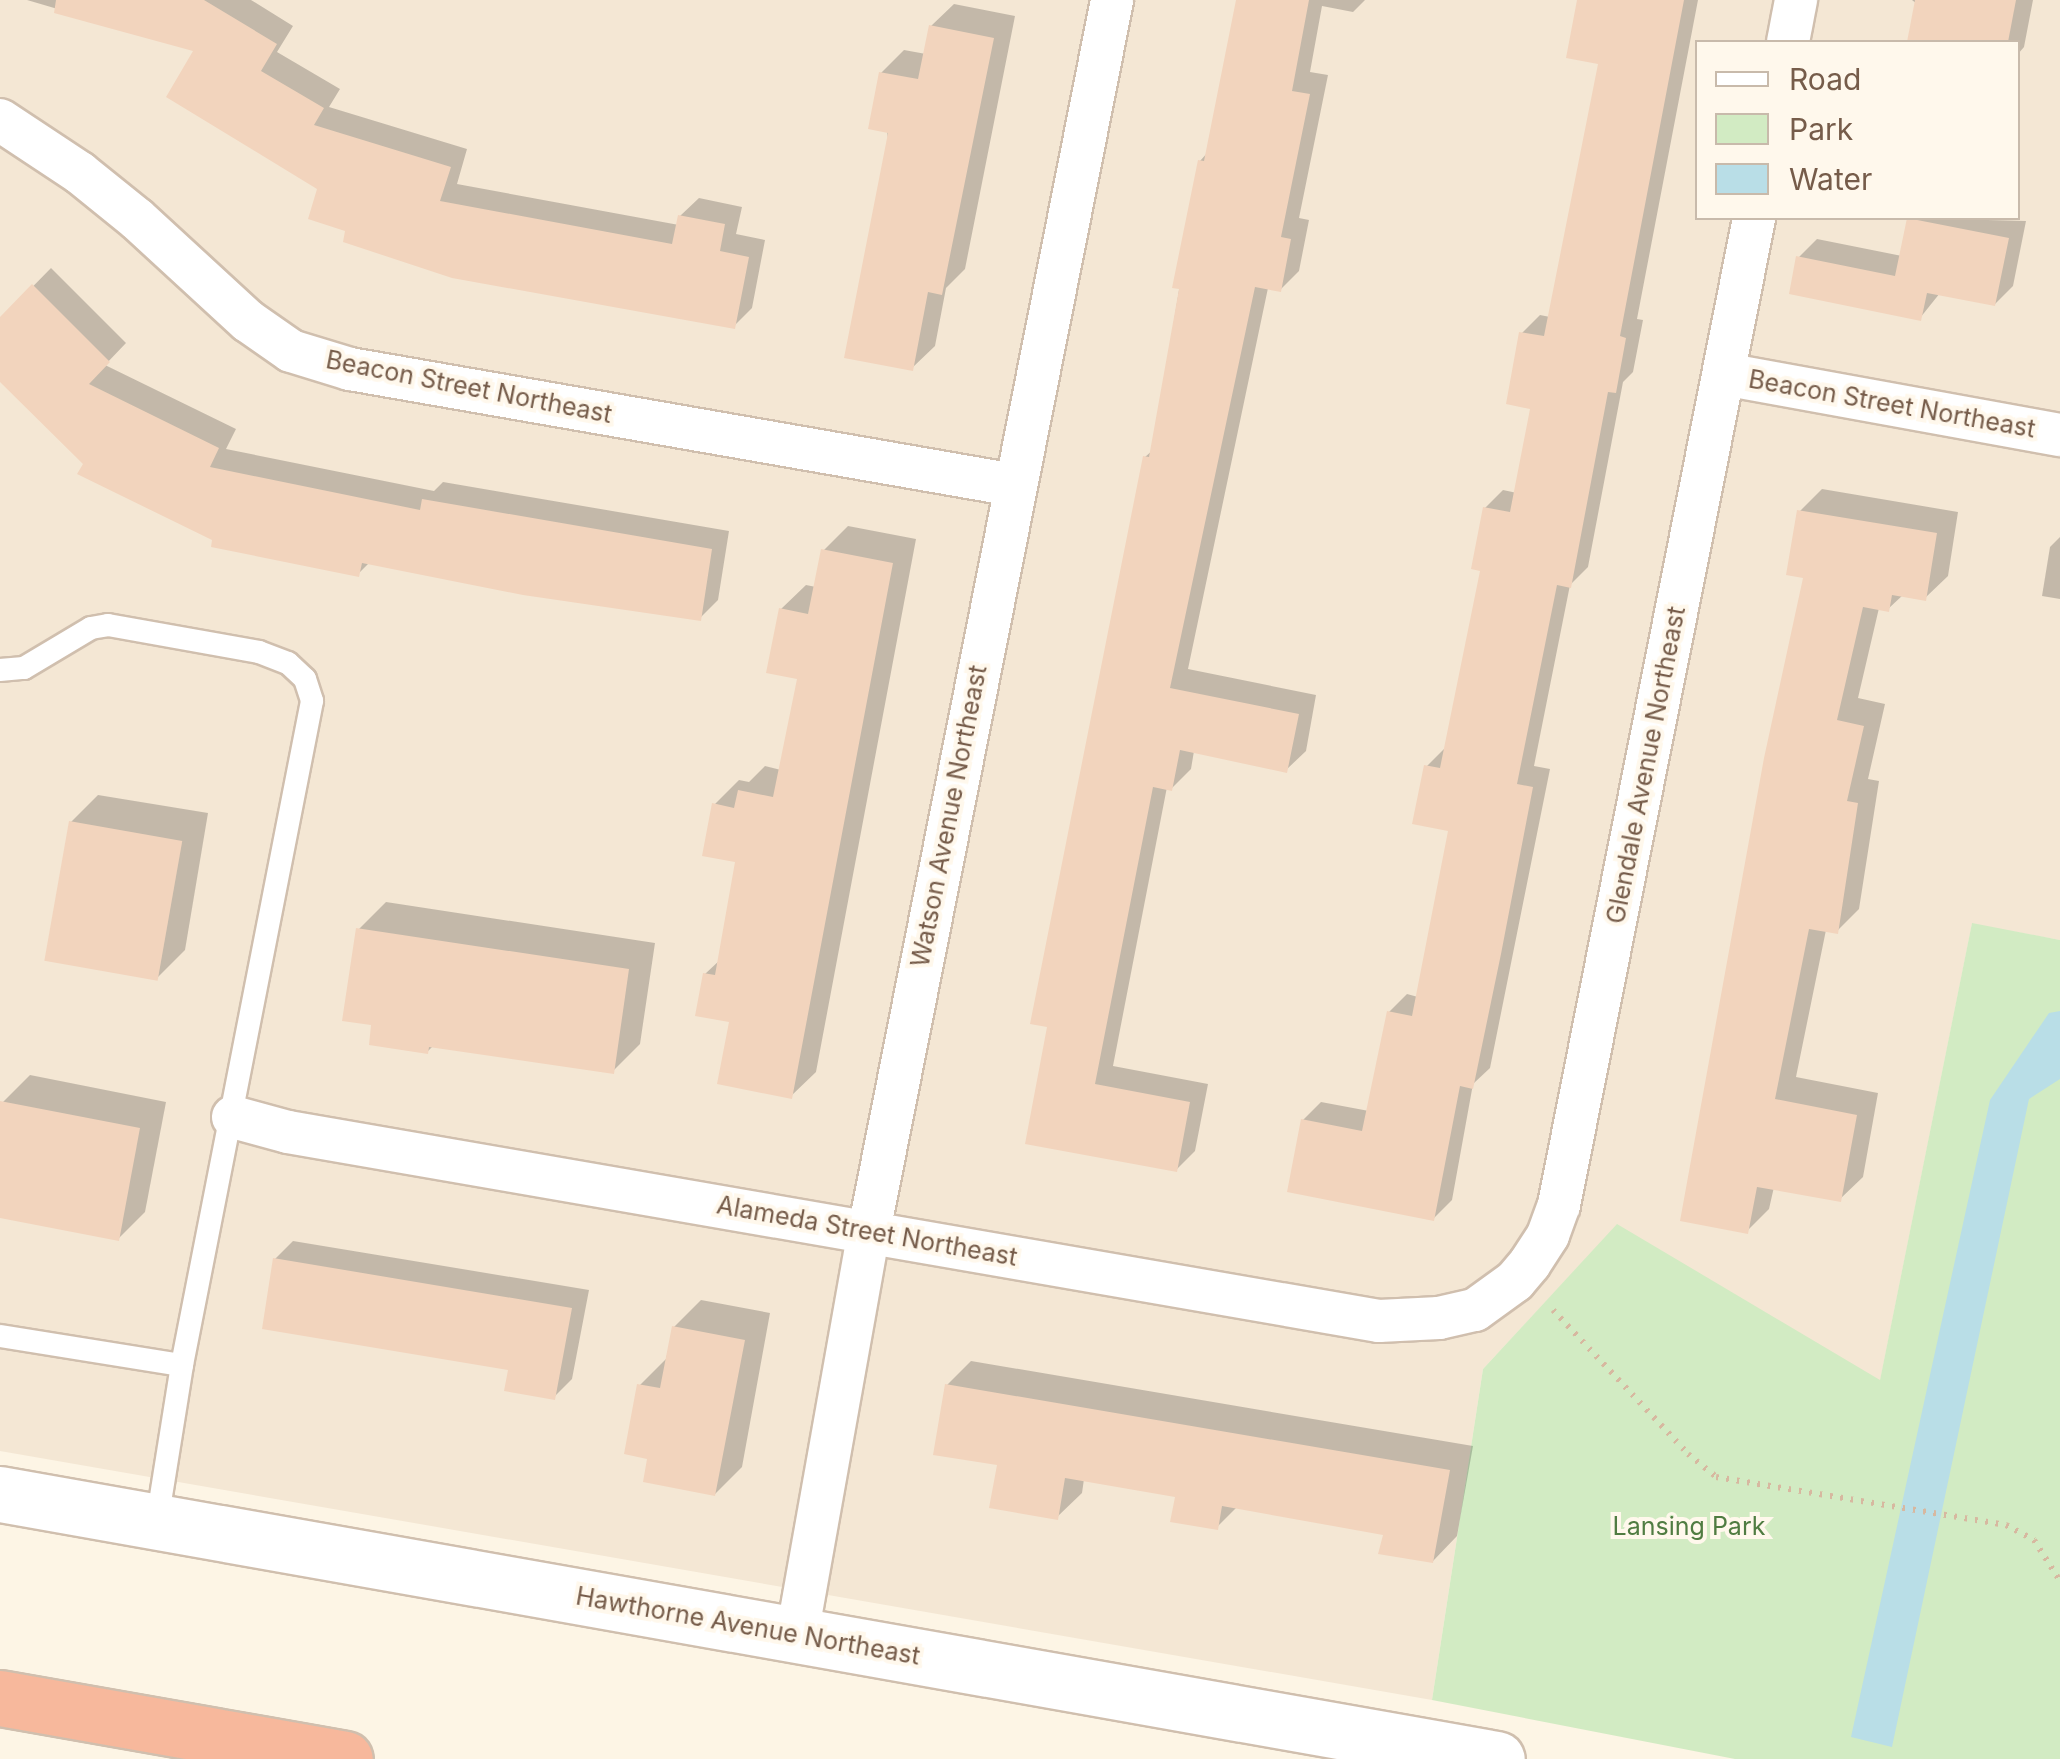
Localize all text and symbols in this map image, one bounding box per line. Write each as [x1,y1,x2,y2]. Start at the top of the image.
legend [1695,40,2020,220]
text: Road [1789,61,1861,97]
text: Park [1789,111,1853,147]
text: Water [1789,161,1872,197]
street label: Beacon Street Northeast [323,345,615,429]
street label: Beacon Street Northeast [1746,364,2038,444]
street label: Glendale Avenue Northeast [1600,604,1692,926]
street label: Watson Avenue Northeast [905,662,993,970]
street label: Alameda Street Northeast [714,1190,1020,1272]
park label: Lansing Park [1613,1511,1765,1541]
street label: Hawthorne Avenue Northeast [574,1581,922,1671]

